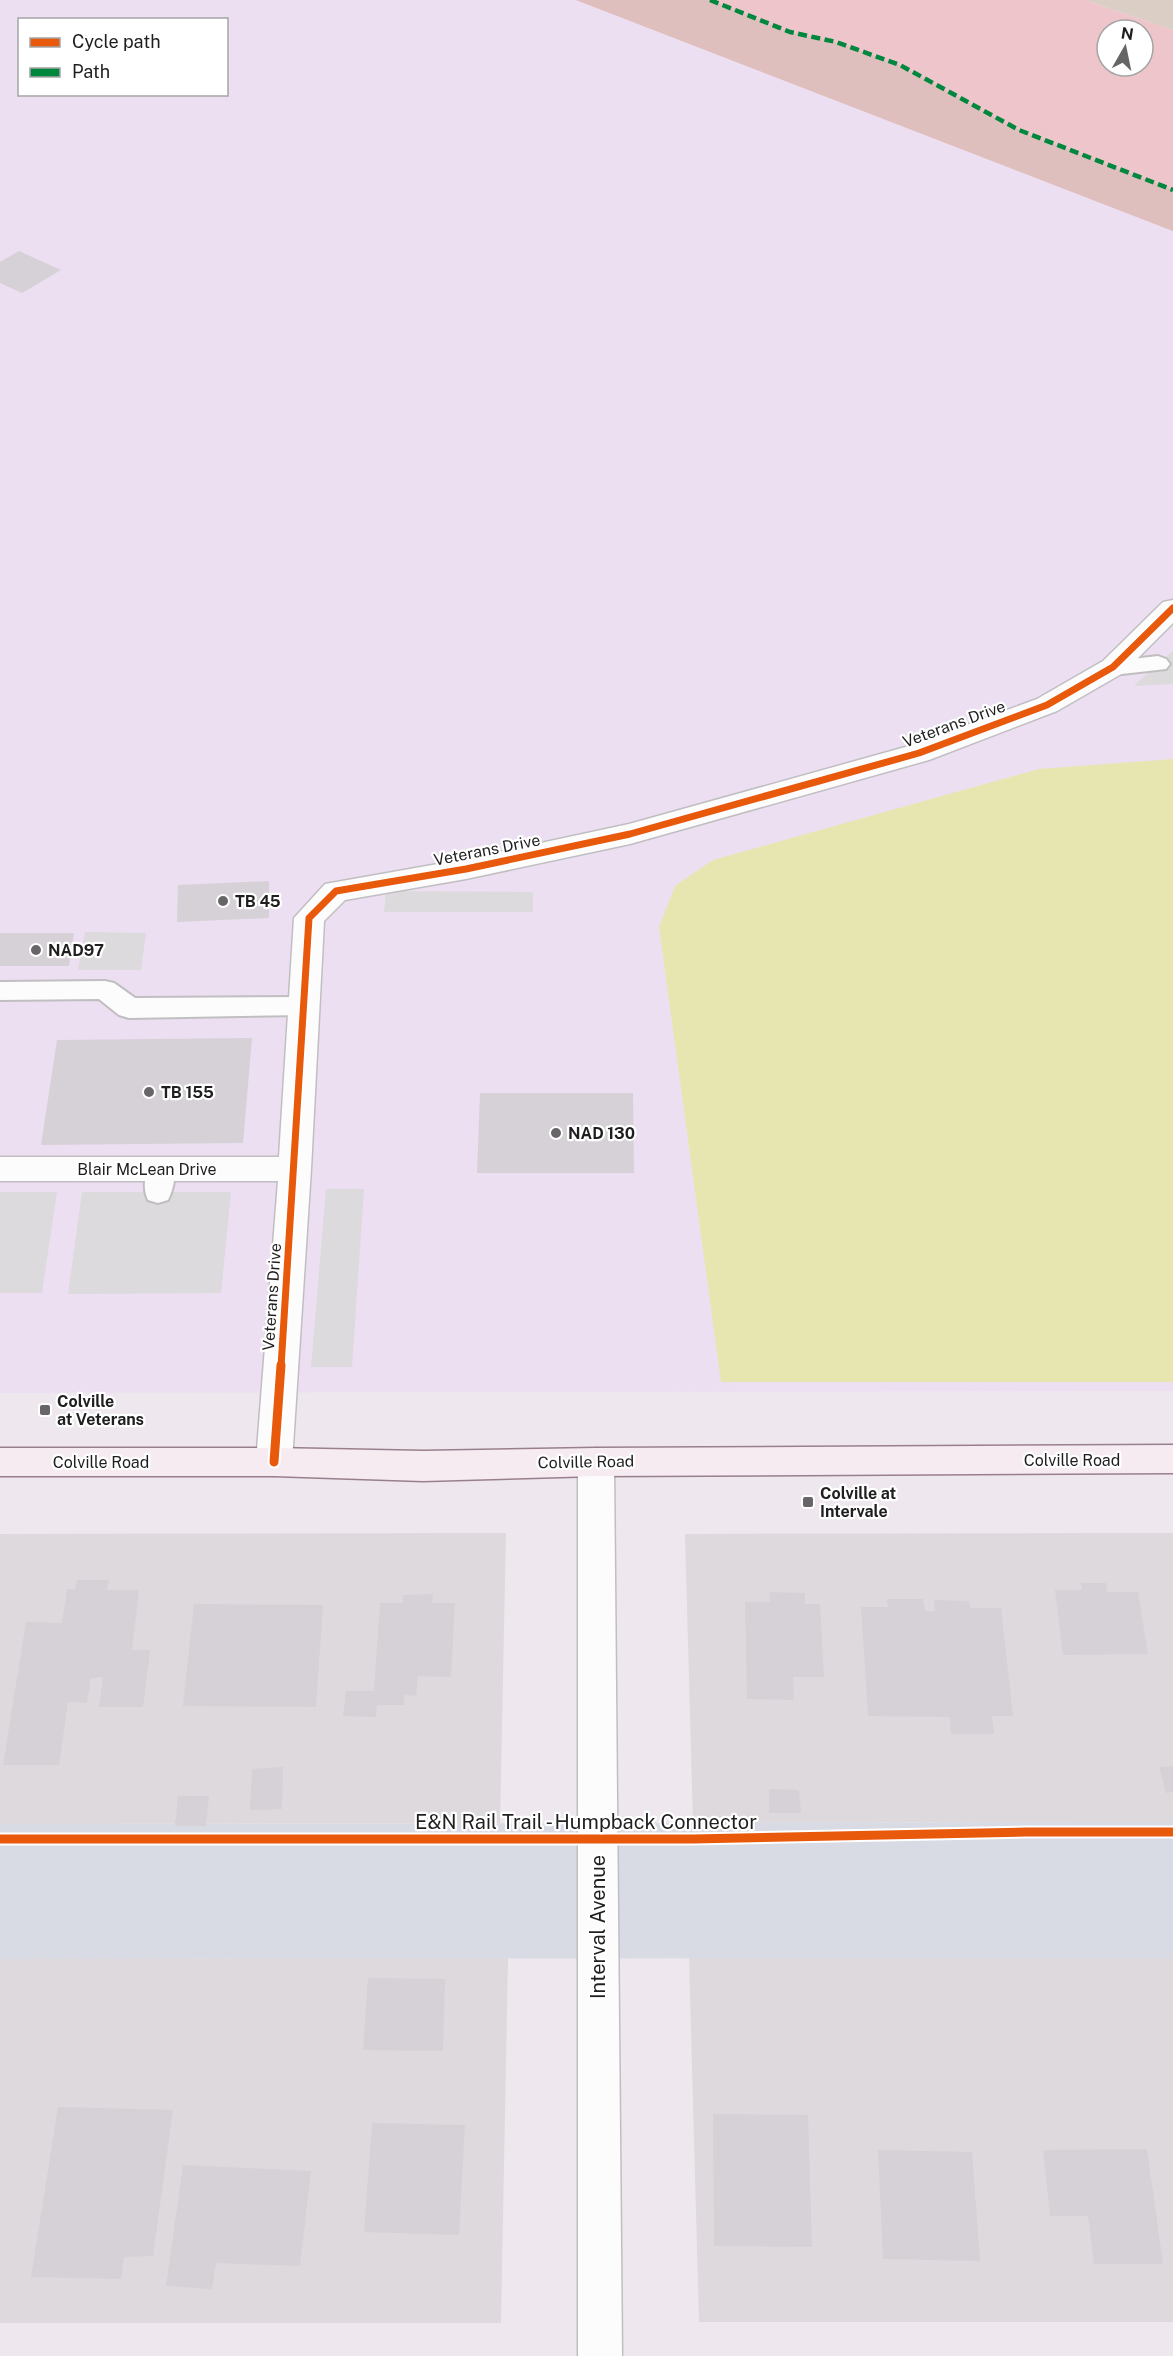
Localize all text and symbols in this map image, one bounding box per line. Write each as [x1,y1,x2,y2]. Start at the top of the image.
legend [18,18,228,96]
north arrow [1095,18,1155,78]
text: N [1120,23,1135,44]
text: Cycle path [72,31,161,52]
text: Path [72,61,110,82]
street label: Veterans Drive [900,697,1008,751]
street label: Veterans Drive [432,830,542,870]
place label: TB 45 [235,892,281,911]
marker: TB 45 [216,894,230,908]
place label: NAD97 [48,941,104,960]
marker: NAD97 [29,943,43,957]
place label: TB 155 [161,1083,214,1102]
marker: TB 155 [142,1085,156,1099]
place label: NAD 130 [568,1124,635,1143]
marker: NAD 130 [549,1126,563,1140]
street label: Blair McLean Drive [77,1160,217,1179]
street label: Veterans Drive [259,1242,285,1352]
place label: Colville at Veterans [57,1392,144,1429]
marker: Colville at Veterans [38,1403,52,1417]
street label: Colville Road [1024,1451,1120,1470]
street label: Colville Road [538,1452,634,1472]
street label: Colville Road [53,1453,149,1472]
place label: Colville at Intervale [820,1484,897,1521]
marker: Colville at Intervale [801,1495,815,1509]
street label: E&N Rail Trail - Humpback Connector [415,1810,757,1834]
street label: Interval Avenue [586,1855,610,1999]

